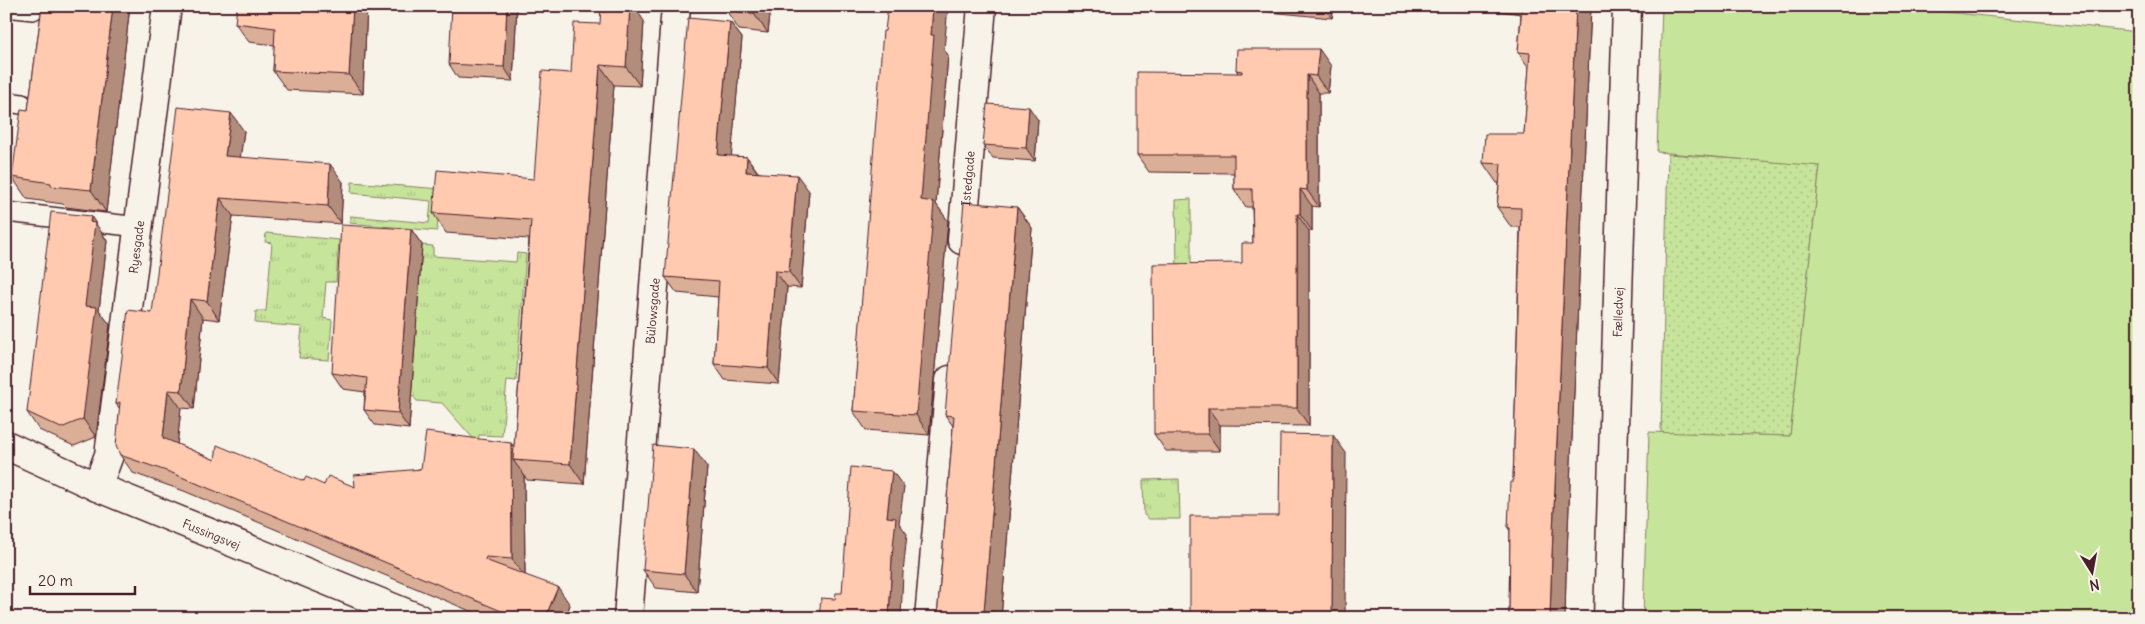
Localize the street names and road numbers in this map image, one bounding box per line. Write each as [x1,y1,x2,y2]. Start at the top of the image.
street label: Istedgade [957,150,977,206]
street label: Ryesgade [125,220,147,274]
street label: Bülowsgade [642,277,662,345]
street label: Fælledvej [1609,287,1626,337]
street label: Fussingsvej [180,515,243,552]

